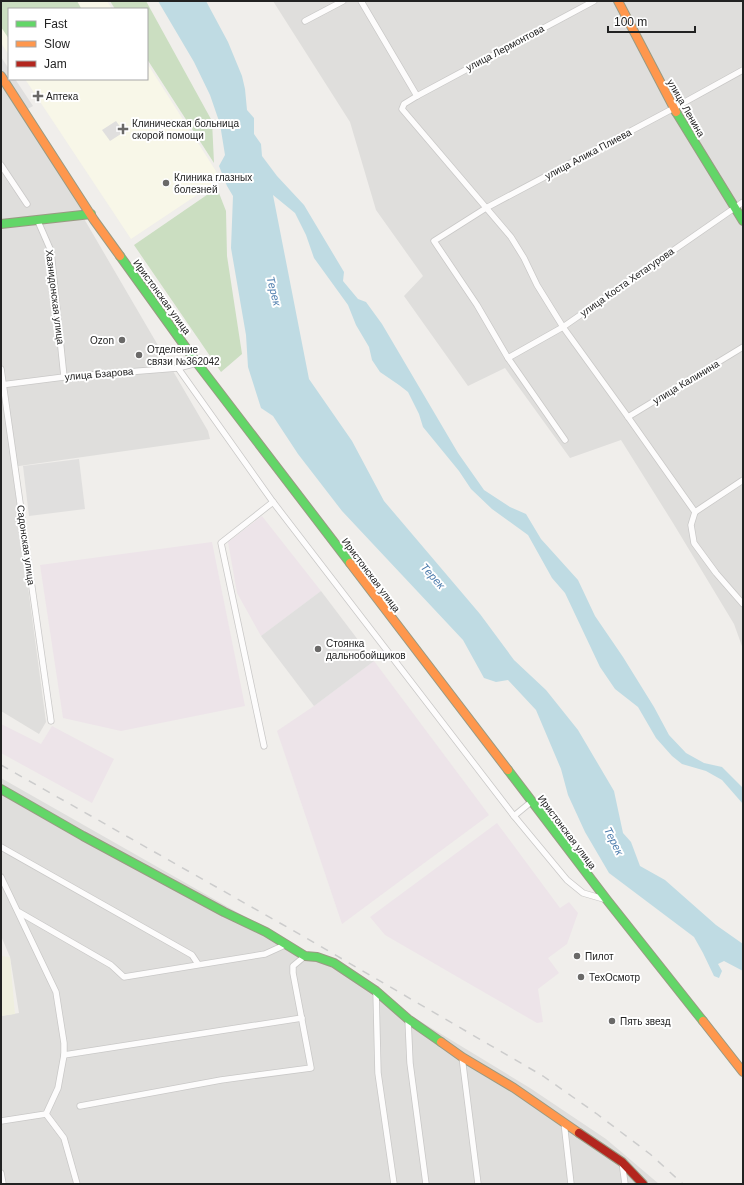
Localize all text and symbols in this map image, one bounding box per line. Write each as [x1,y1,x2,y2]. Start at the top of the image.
legend [8,8,148,80]
scale bar [608,8,695,34]
text: 100 m [614,15,647,29]
text: Fast [44,17,68,31]
street label: улица Лермонтова [464,23,546,73]
text: Slow [44,37,70,51]
text: Jam [44,57,67,71]
street label: улица Ленина [665,77,707,139]
marker: Аптека [33,91,43,101]
place label: Аптека [46,91,79,102]
place label: Клиническая больница скорой помощи [132,118,239,141]
marker: Клиническая больница скорой помощи [117,123,129,135]
street label: улица Алика Плиева [543,126,633,181]
place label: Клиника глазных болезней [174,172,252,195]
marker: Клиника глазных болезней [161,178,171,188]
street label: улица Коста Хетагурова [578,245,676,319]
street label: Хазнидонская улица [44,249,66,346]
street label: Иристонская улица [131,257,193,337]
water label: Терек [265,275,284,308]
place label: Ozon [90,335,114,346]
marker: Ozon [117,335,127,345]
place label: Отделение связи №362042 [147,344,220,367]
marker: Отделение связи №362042 [134,350,144,360]
street label: улица Калинина [651,358,721,406]
street label: улица Бзарова [64,365,134,382]
street label: Садонская улица [15,504,37,586]
street label: Иристонская улица [340,536,403,614]
water label: Терек [419,561,448,592]
place label: Стоянка дальнобойщиков [326,638,406,661]
marker: Стоянка дальнобойщиков [313,644,323,654]
street label: Иристонская улица [536,793,599,871]
water label: Терек [602,825,626,858]
marker: Пилот [572,951,582,961]
place label: Пилот [585,951,614,962]
marker: ТехОсмотр [576,972,586,982]
place label: ТехОсмотр [589,972,640,983]
marker: Пять звезд [607,1016,617,1026]
place label: Пять звезд [620,1016,671,1027]

